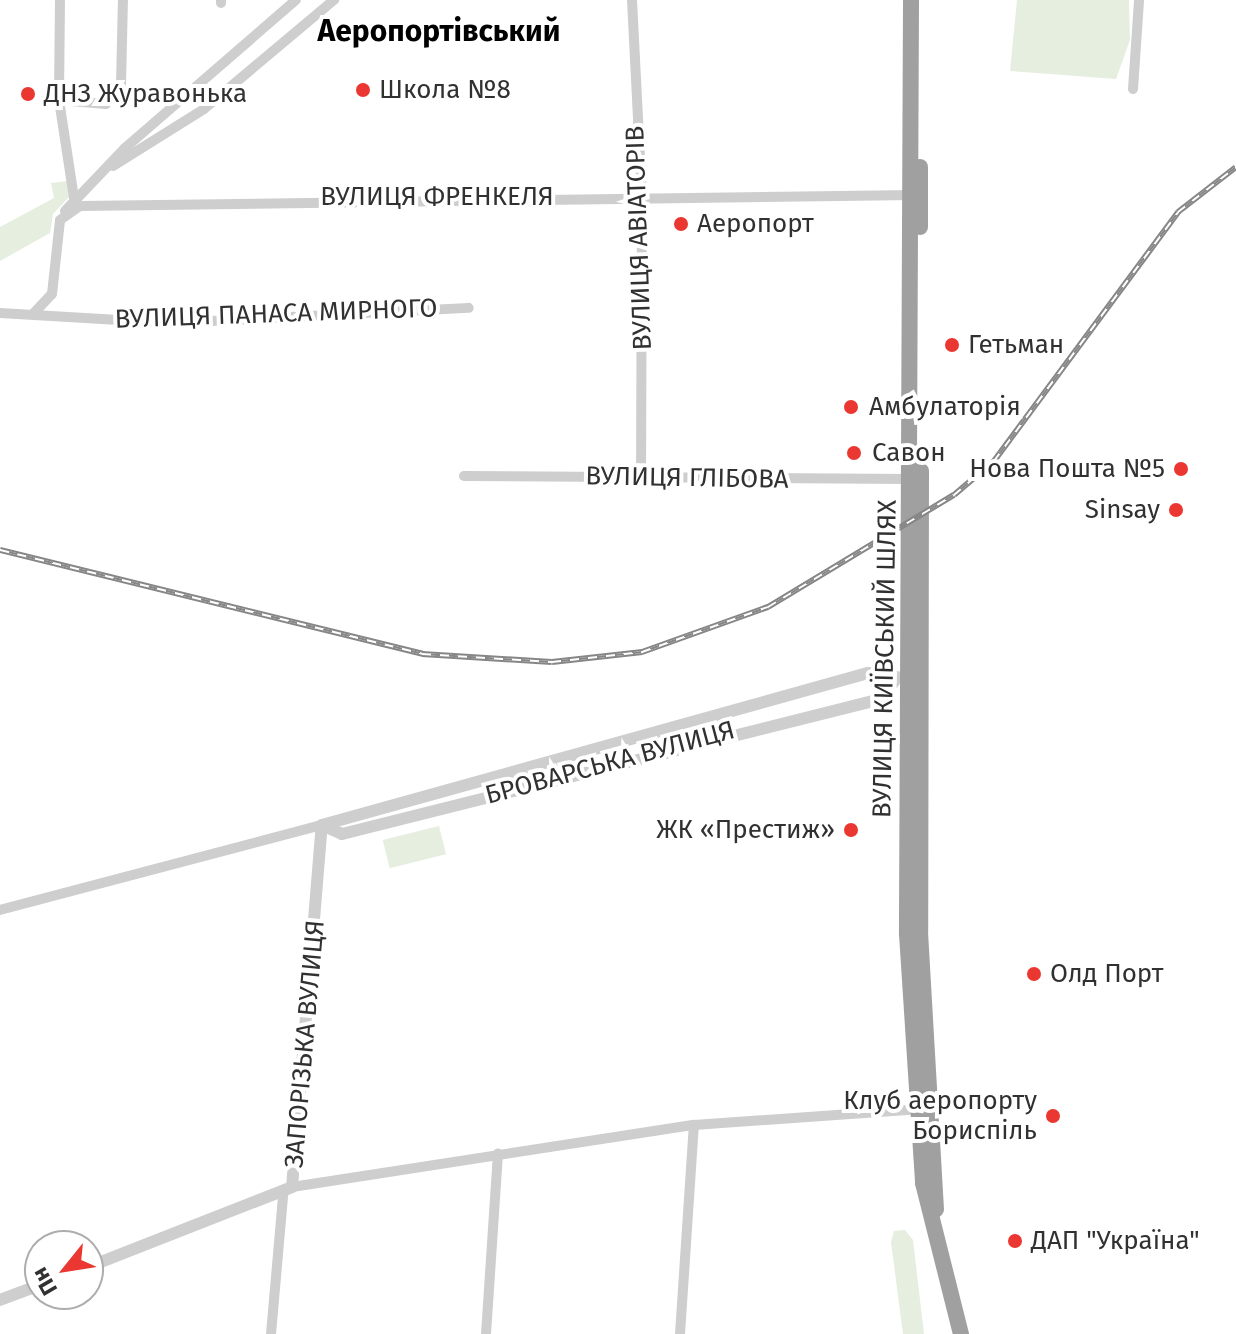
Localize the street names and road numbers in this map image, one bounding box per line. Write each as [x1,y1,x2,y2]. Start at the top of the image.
street label: ВУЛИЦЯ АВІАТОРІВ [619,125,659,351]
street label: ВУЛИЦЯ ФРЕНКЕЛЯ [320,181,554,213]
street label: ВУЛИЦЯ ПАНАСА МИРНОГО [114,293,438,335]
street label: ВУЛИЦЯ ГЛІБОВА [585,461,789,495]
street label: ВУЛИЦЯ КИЇВСЬКИЙ ШЛЯХ [867,500,903,818]
street label: БРОВАРСЬКА ВУЛИЦЯ [482,715,738,811]
street label: ЗАПОРІЗЬКА ВУЛИЦЯ [279,919,331,1169]

